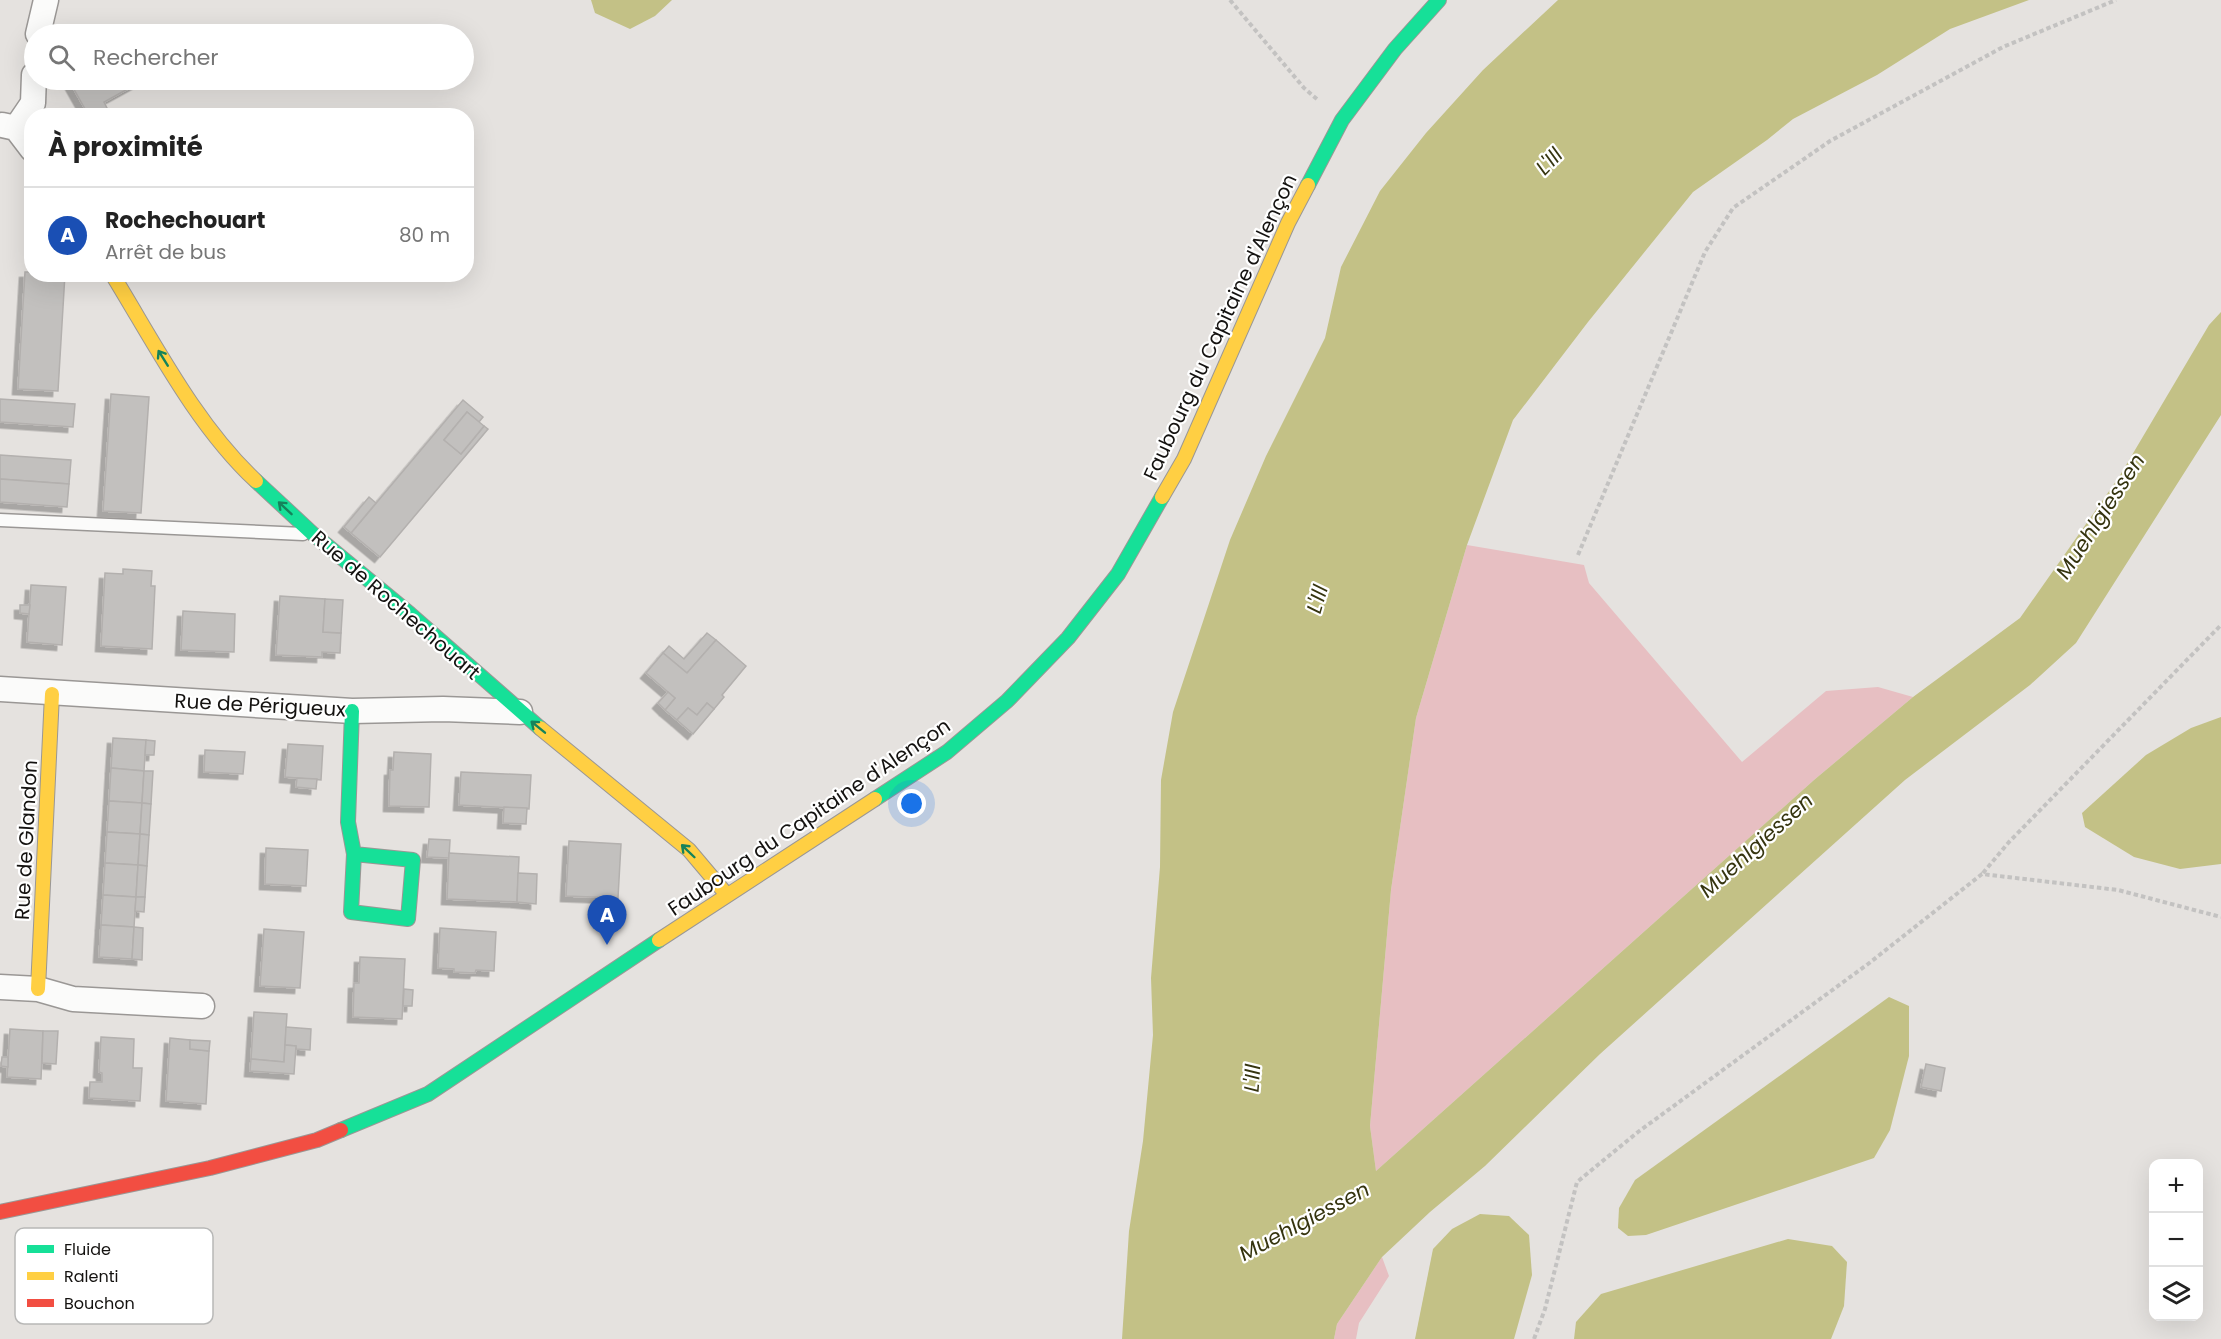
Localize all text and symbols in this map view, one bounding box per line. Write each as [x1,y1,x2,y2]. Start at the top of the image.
search box [24,24,474,90]
icon: search [45,41,78,74]
text: Rechercher [93,42,219,73]
text: À proximité [48,129,203,165]
water label: L'Ill [1529,140,1570,181]
street label: Faubourg du Capitaine d'Alençon [1136,169,1304,485]
text: Rochechouart [105,205,265,236]
text: A [60,221,75,249]
text: 80 m [399,221,450,249]
text: Arrêt de bus [105,238,226,266]
one-way arrow [157,350,169,367]
water label: Muehlgiessen [2049,448,2151,584]
one-way arrow [278,501,293,515]
street label: Rue de Rochechouart [306,524,486,686]
water label: L'Ill [1299,581,1335,616]
street label: Rue de Périgueux [174,687,347,723]
street label: Faubourg du Capitaine d'Alençon [662,712,956,922]
one-way arrow [531,720,546,734]
street label: Rue de Glandon [8,759,44,921]
water label: Muehlgiessen [1693,786,1819,904]
your location [897,789,926,818]
one-way arrow [681,843,696,858]
pin: A [588,896,626,945]
water label: L'Ill [1237,1062,1267,1093]
map controls [2149,1159,2203,1321]
button: + [2149,1159,2203,1213]
water label: Muehlgiessen [1234,1174,1374,1268]
button: − [2149,1213,2203,1267]
legend [15,1228,213,1324]
text: Fluide [64,1238,111,1261]
text: Ralenti [64,1265,118,1288]
button: layers [2149,1267,2203,1321]
text: Bouchon [64,1292,135,1315]

